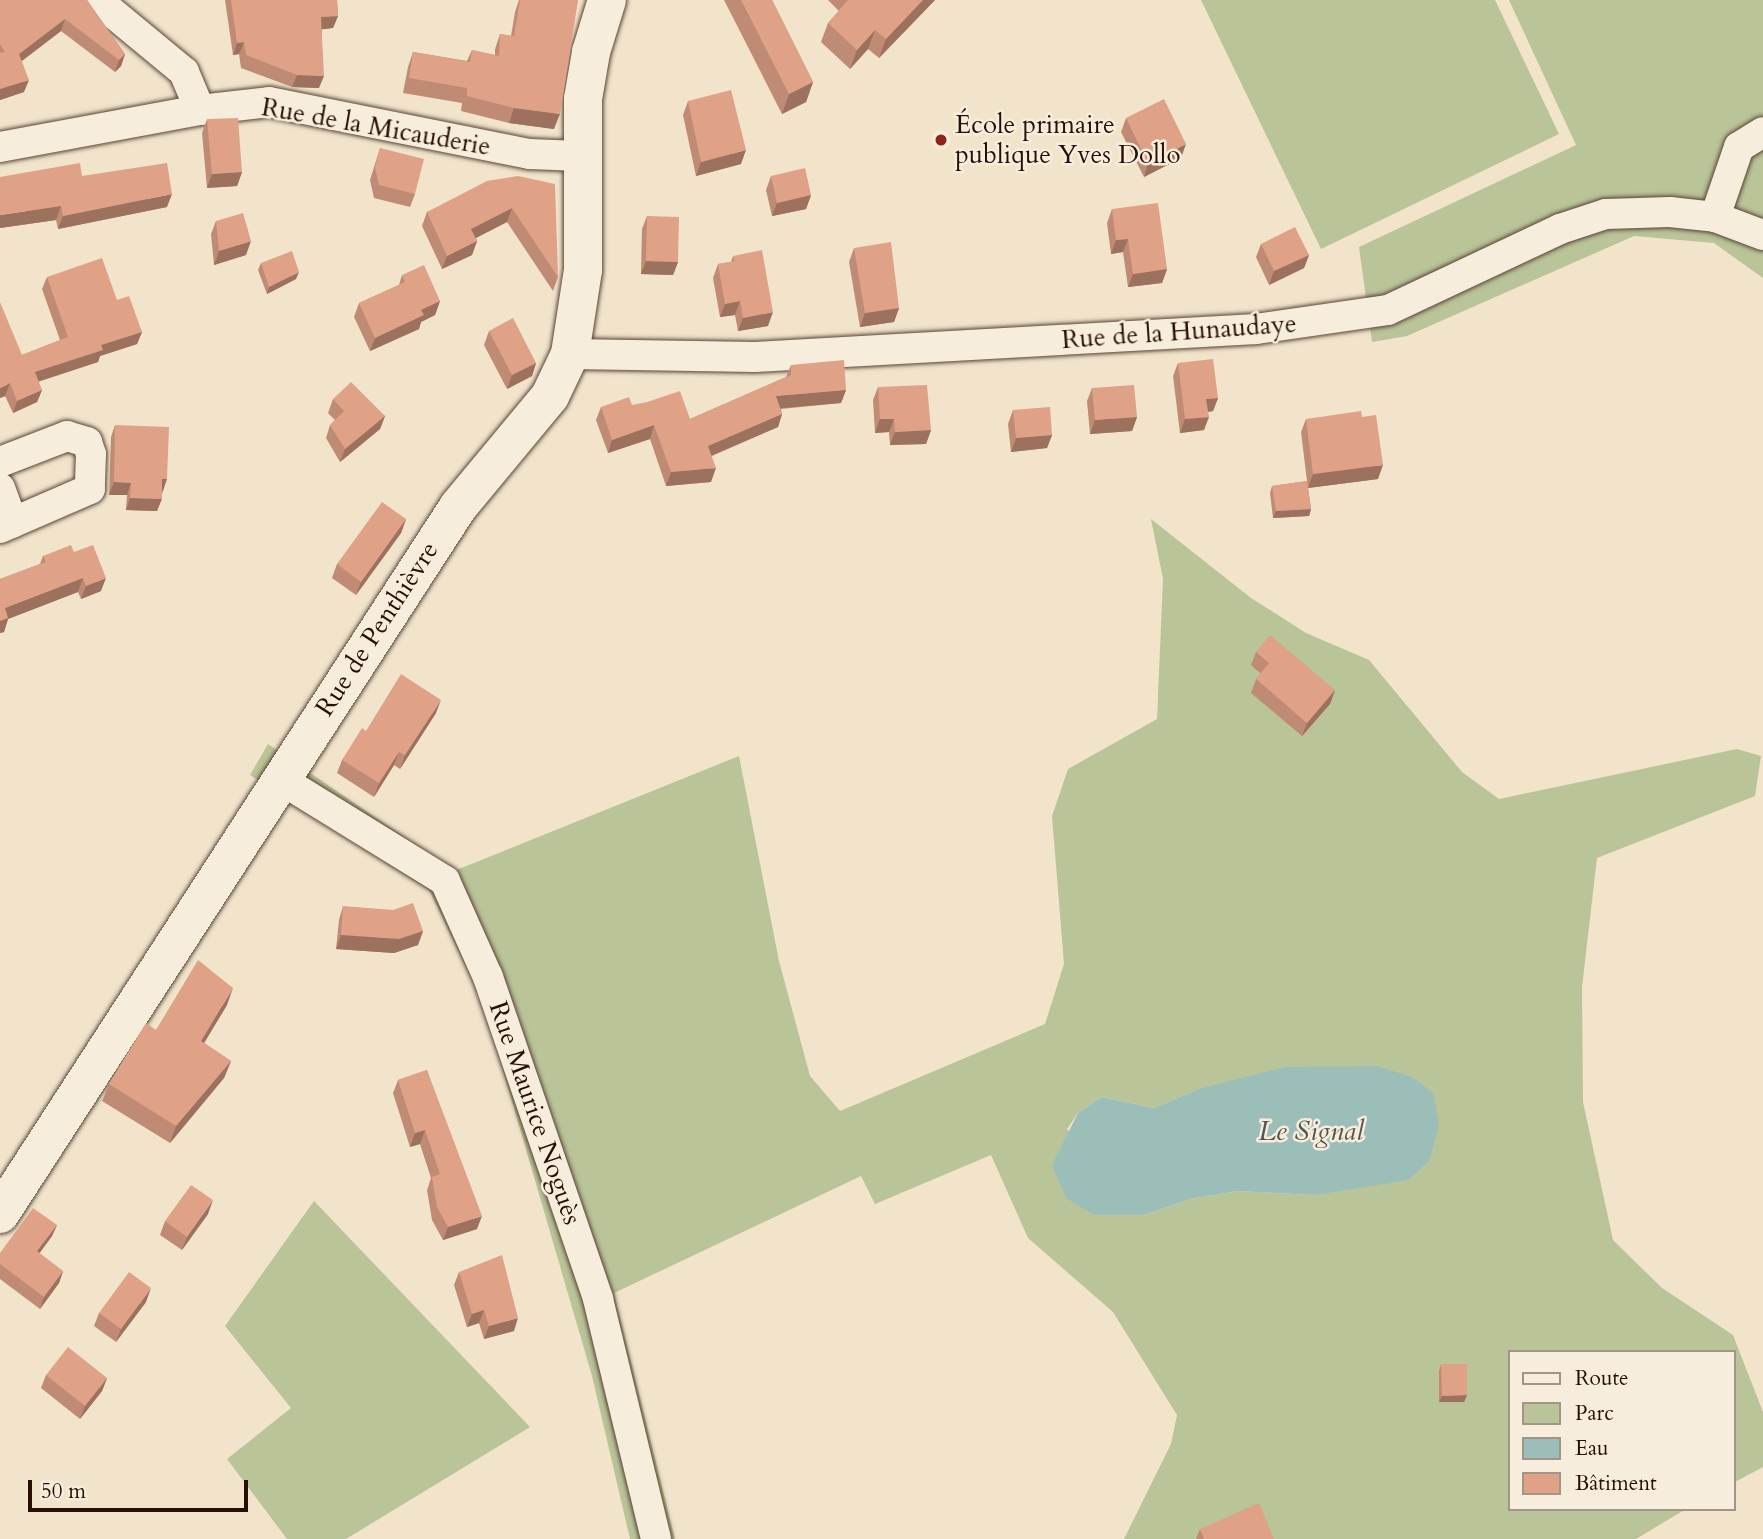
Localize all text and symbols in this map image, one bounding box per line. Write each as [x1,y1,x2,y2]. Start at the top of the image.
street label: Rue de la Micauderie [259,91,493,163]
place label: École primaire publique Yves Dollo [955,109,1180,170]
marker: École primaire publique Yves Dollo [933,132,949,148]
street label: Rue de la Hunaudaye [1060,308,1298,356]
street label: Rue de Penthièvre [309,536,445,722]
street label: Rue Maurice Noguès [482,997,588,1229]
water label: Le Signal [1258,1114,1364,1148]
legend [1508,1350,1735,1511]
text: Route [1575,1364,1629,1393]
text: Parc [1575,1399,1614,1428]
text: Eau [1575,1434,1609,1463]
scale bar [32,1466,252,1510]
text: Bâtiment [1575,1469,1657,1498]
text: 50 m [41,1477,86,1506]

